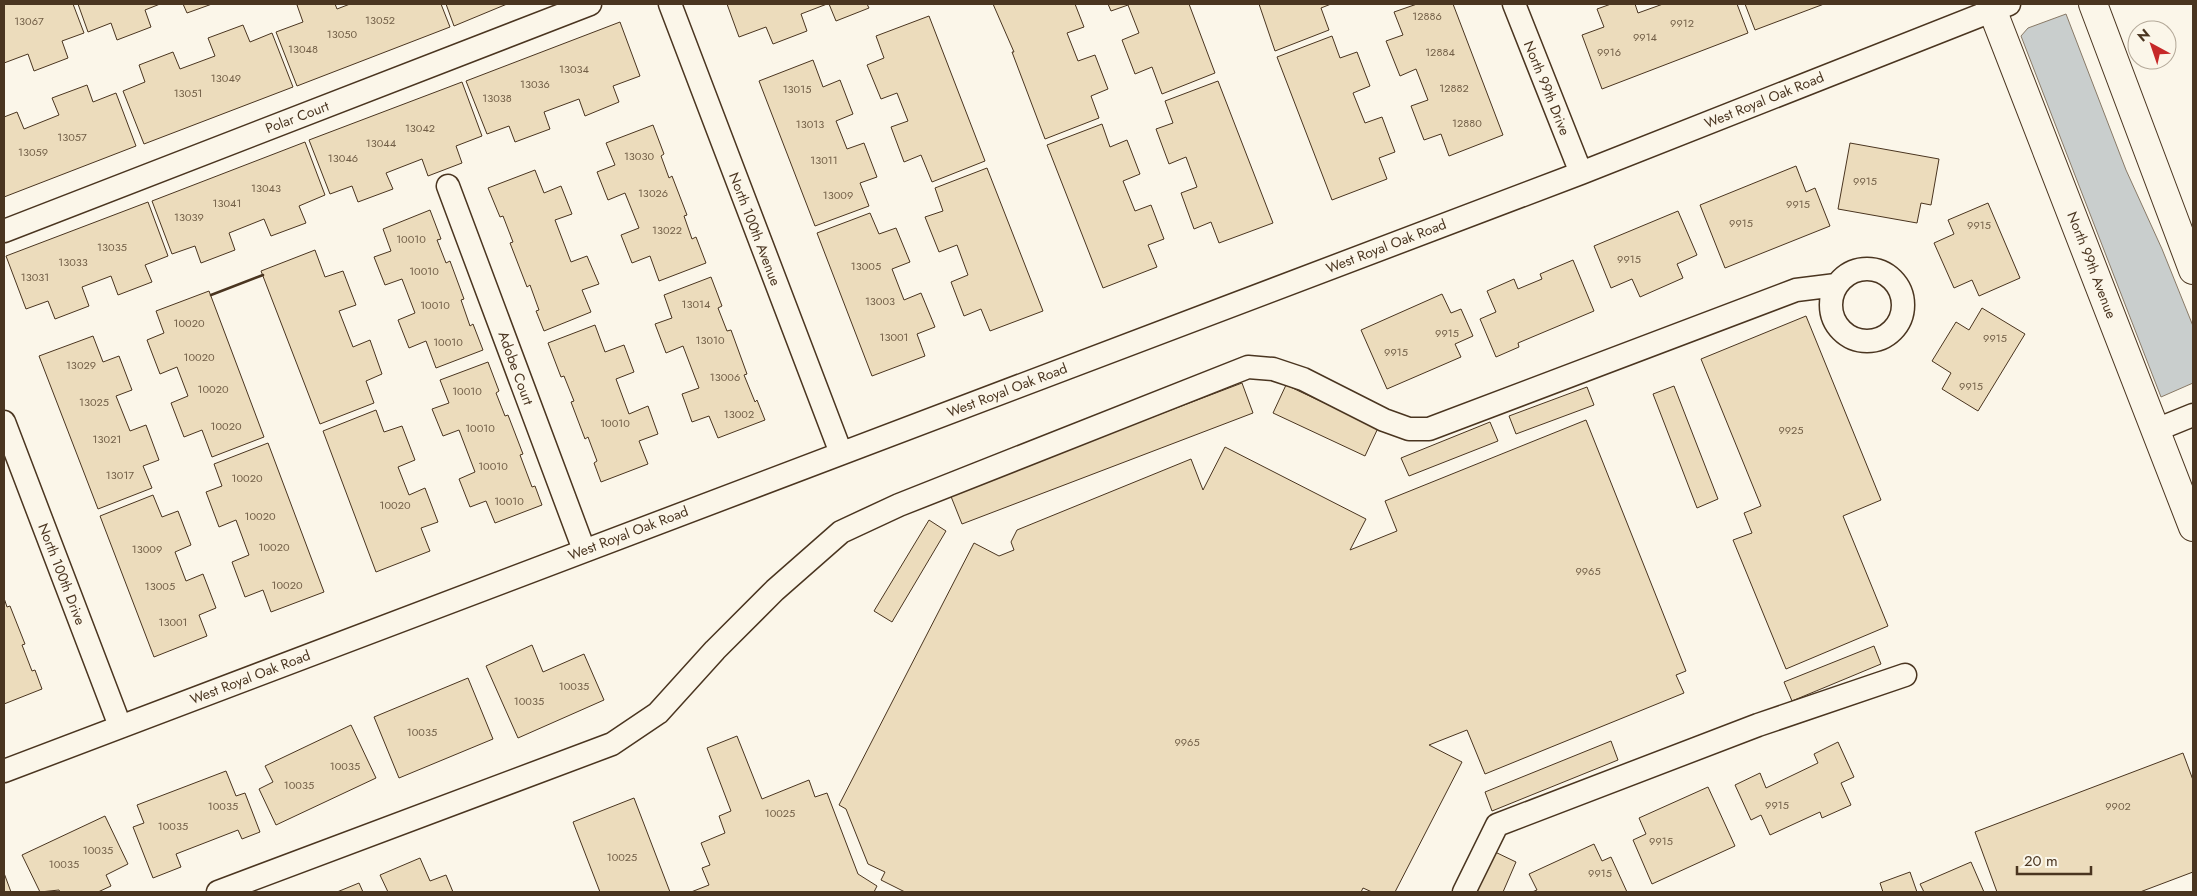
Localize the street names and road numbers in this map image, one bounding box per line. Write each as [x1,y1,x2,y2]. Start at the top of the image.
street label: North 99th Drive [1519,38,1575,138]
street label: West Royal Oak Road [1701,67,1827,133]
street label: Polar Court [262,96,332,138]
street label: North 100th Avenue [724,169,786,289]
street label: North 99th Avenue [2062,209,2122,321]
street label: West Royal Oak Road [1323,214,1449,278]
street label: Adobe Court [493,328,539,408]
street label: West Royal Oak Road [944,358,1070,422]
street label: West Royal Oak Road [565,501,691,565]
street label: North 100th Drive [33,520,91,628]
street label: West Royal Oak Road [187,645,313,709]

